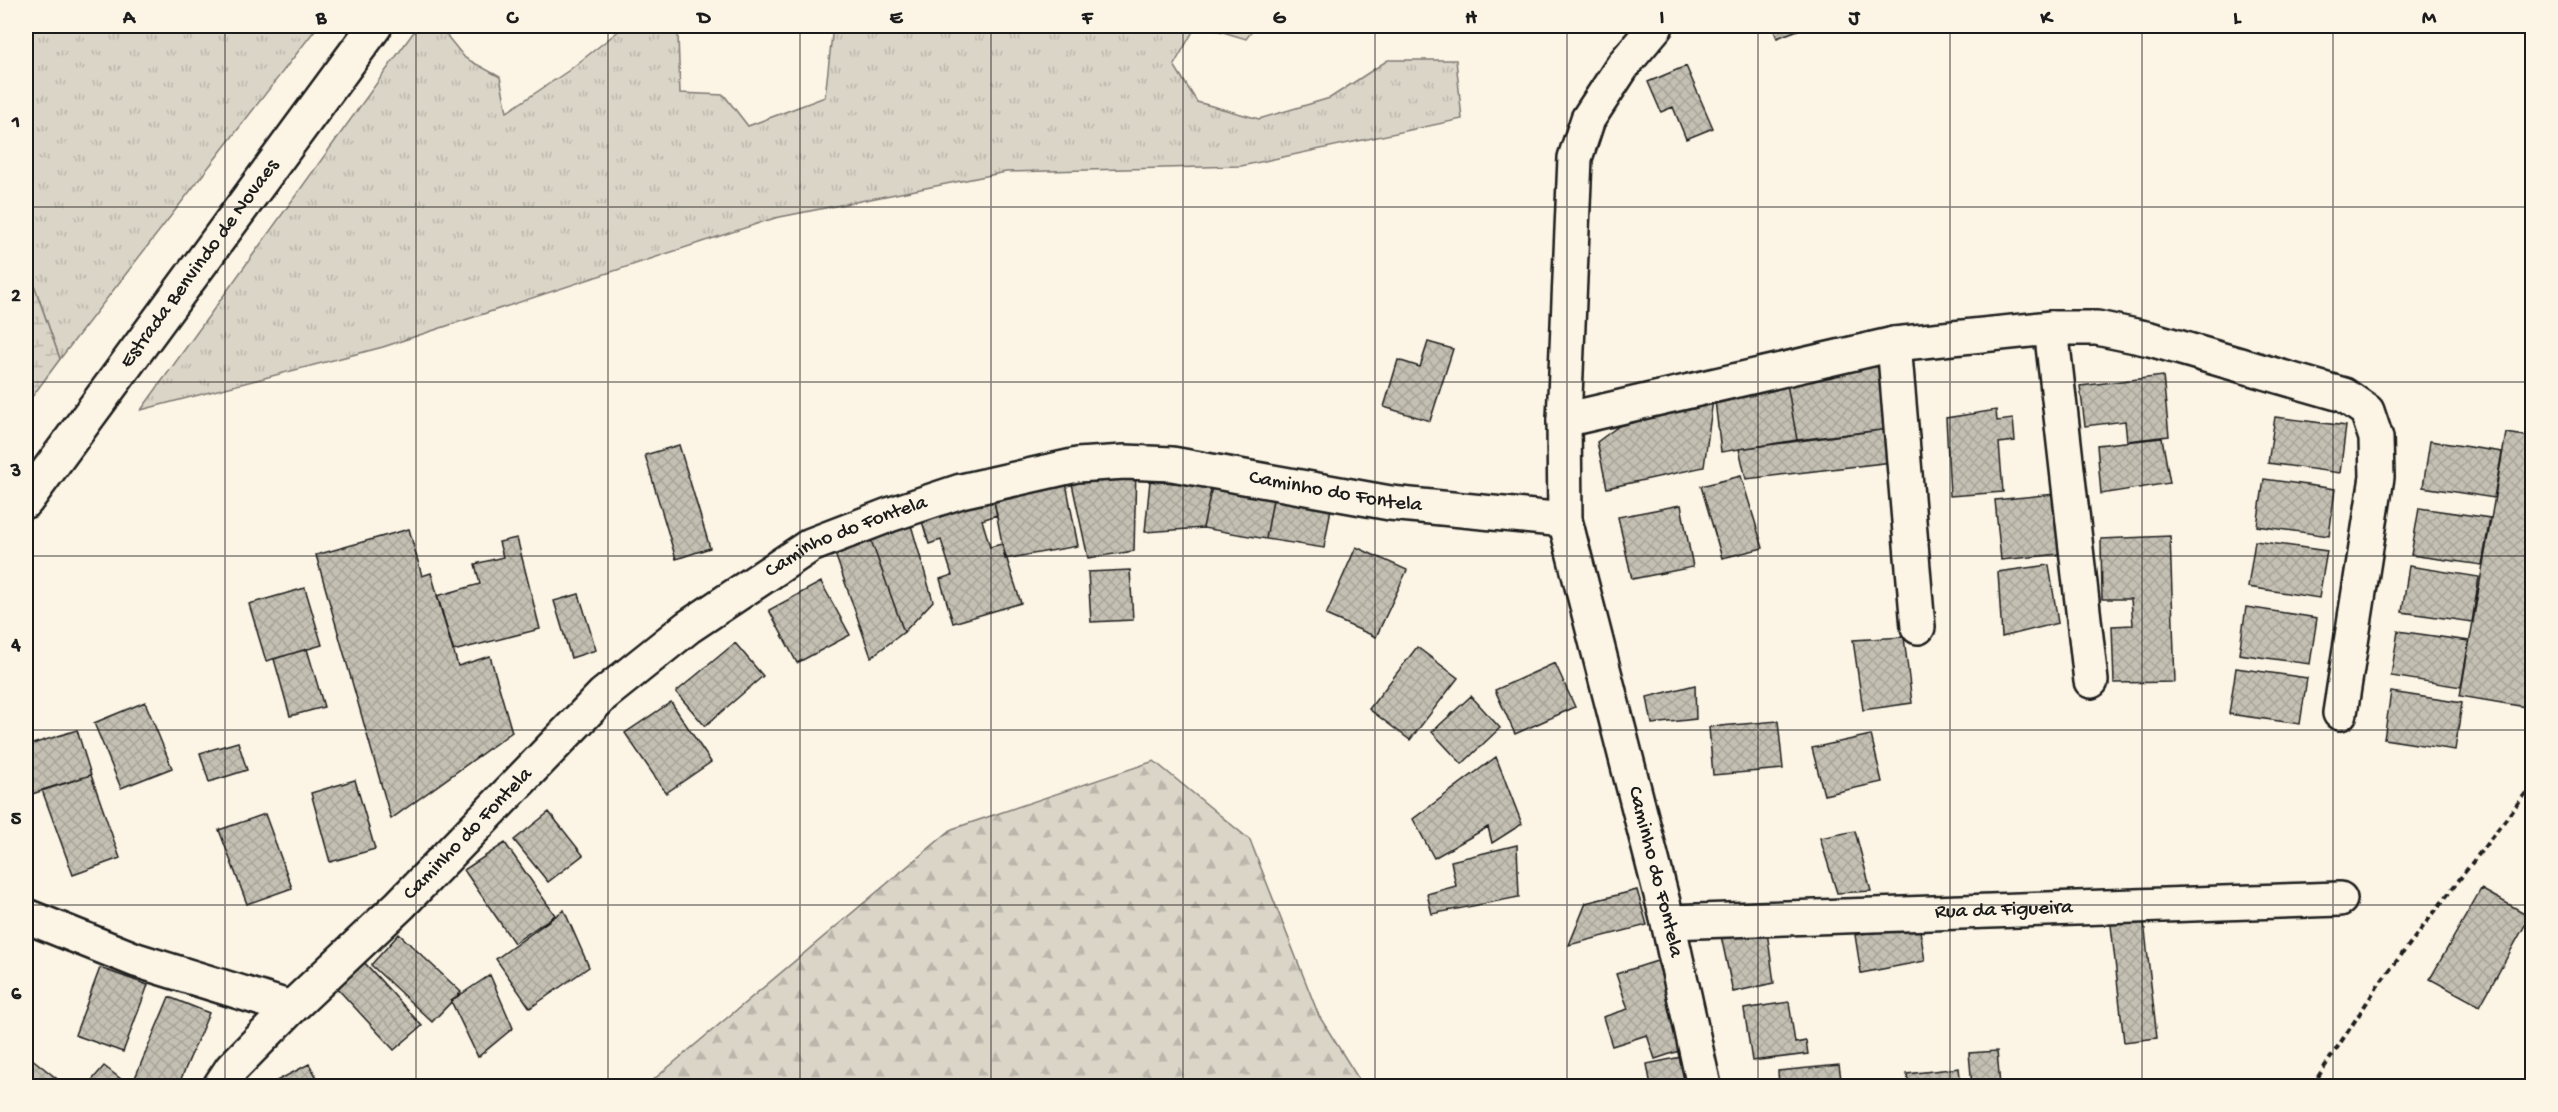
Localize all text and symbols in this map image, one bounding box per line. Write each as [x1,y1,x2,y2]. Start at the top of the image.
text: A [122,8,137,31]
text: B [315,8,327,31]
text: C [506,8,520,31]
text: D [695,8,711,31]
text: E [890,8,904,31]
text: F [1081,8,1094,31]
text: G [1273,8,1287,31]
text: H [1465,8,1477,31]
text: I [1660,8,1665,31]
text: J [1848,8,1861,31]
text: K [2039,8,2054,31]
text: L [2233,8,2242,31]
text: M [2422,8,2437,31]
text: 1 [11,112,20,135]
street label: Estrada Benvindo de Novaes [115,154,286,374]
text: 2 [11,286,21,309]
text: 3 [10,461,21,484]
street label: Caminho do Fontela [1247,465,1425,519]
street label: Caminho do Fontela [761,490,932,584]
text: 4 [10,635,21,658]
street label: Caminho do Fontela [398,762,539,906]
street label: Caminho do Fontela [1621,784,1688,961]
text: 5 [11,809,22,832]
street label: Rua da Figueira [1934,896,2075,925]
text: 6 [11,984,22,1007]

